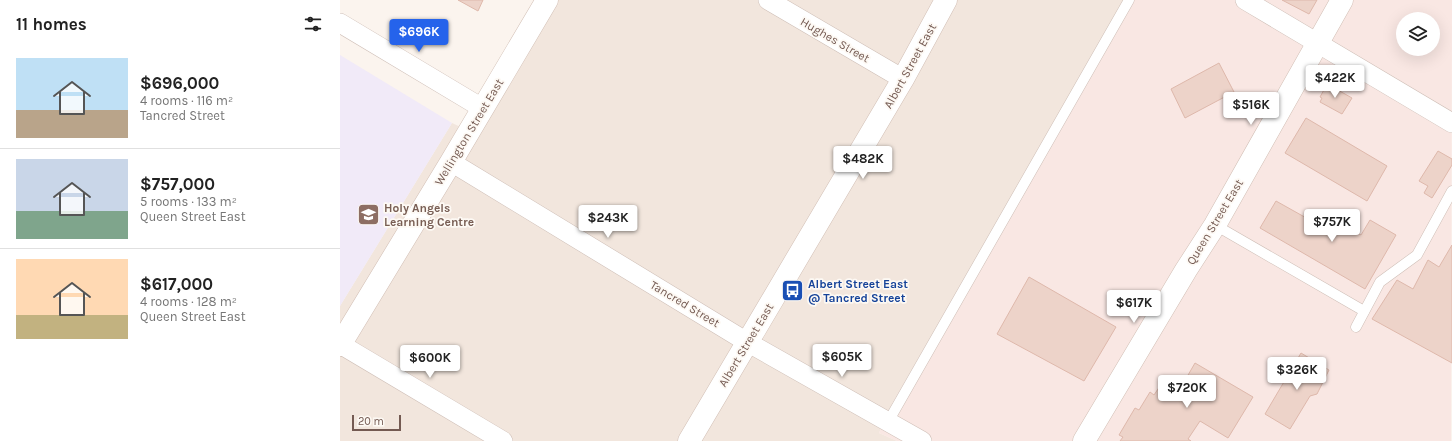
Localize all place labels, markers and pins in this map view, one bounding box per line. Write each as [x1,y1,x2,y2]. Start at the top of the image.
pin: $696K [391,19,447,53]
pin: $422K [1307,65,1363,99]
pin: $516K [1223,92,1279,126]
pin: $482K [835,146,891,180]
place label: Holy Angels Learning Centre [384,201,474,229]
school or university icon: Holy Angels Learning Centre [355,202,381,228]
pin: $243K [580,205,636,239]
pin: $757K [1304,209,1360,243]
place label: Albert Street East @ Tancred Street [808,277,908,305]
bus stop icon: Albert Street East @ Tancred Street [779,278,805,304]
pin: $617K [1106,290,1162,324]
pin: $605K [814,344,870,378]
pin: $600K [402,345,458,379]
pin: $326K [1269,357,1325,391]
pin: $720K [1159,375,1215,409]

